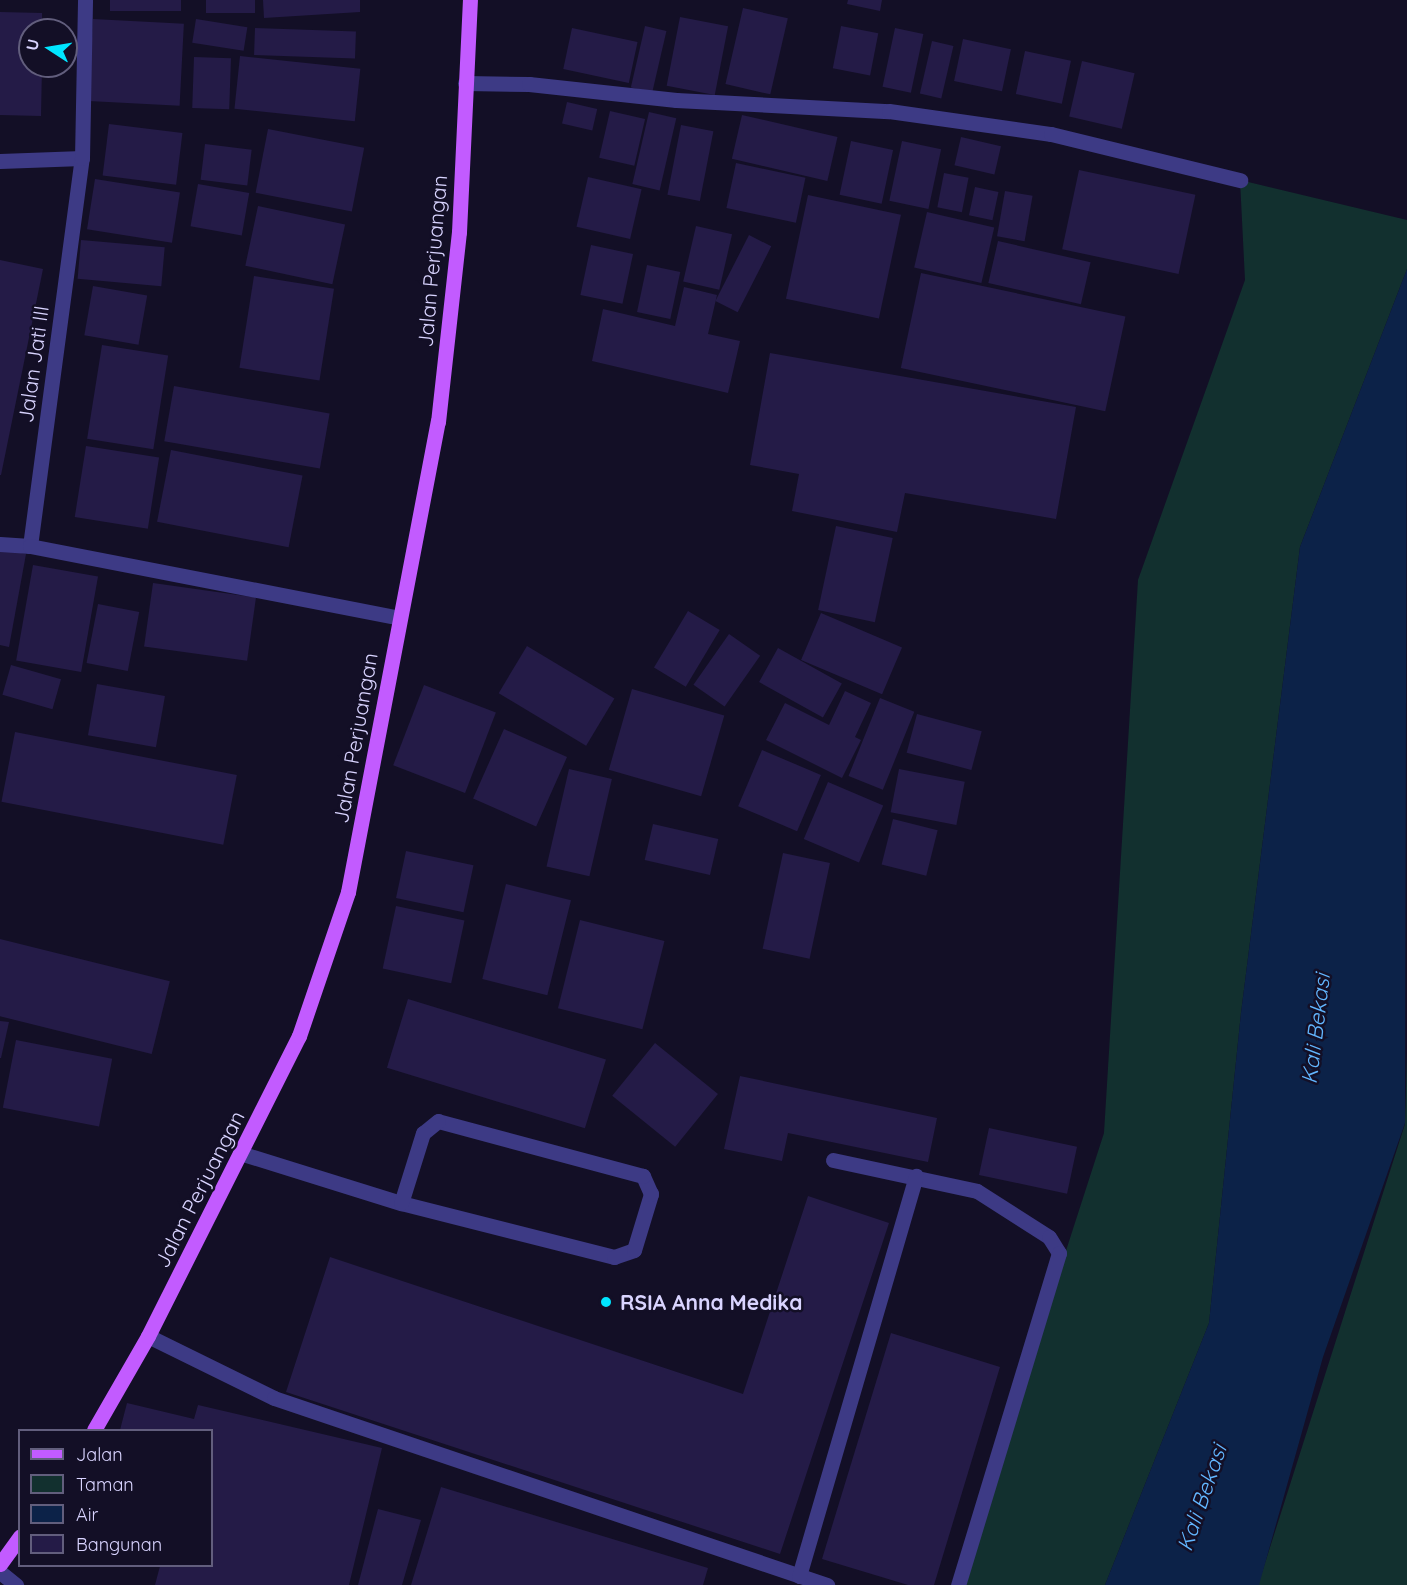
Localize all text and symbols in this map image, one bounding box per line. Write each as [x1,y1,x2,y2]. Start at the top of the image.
north arrow [18,18,78,78]
text: U [21,37,43,52]
street label: Jalan Perjuangan [412,174,452,348]
street label: Jalan Jati III [12,304,54,424]
street label: Jalan Perjuangan [328,651,382,825]
water label: Kali Bekasi [1296,972,1336,1086]
street label: Jalan Perjuangan [149,1106,249,1272]
place label: RSIA Anna Medika [620,1289,802,1315]
marker: RSIA Anna Medika [597,1293,615,1311]
legend [18,1429,213,1567]
water label: Kali Bekasi [1171,1441,1233,1555]
text: Jalan [76,1443,123,1466]
text: Taman [76,1473,134,1496]
text: Air [76,1503,98,1526]
text: Bangunan [76,1533,162,1556]

